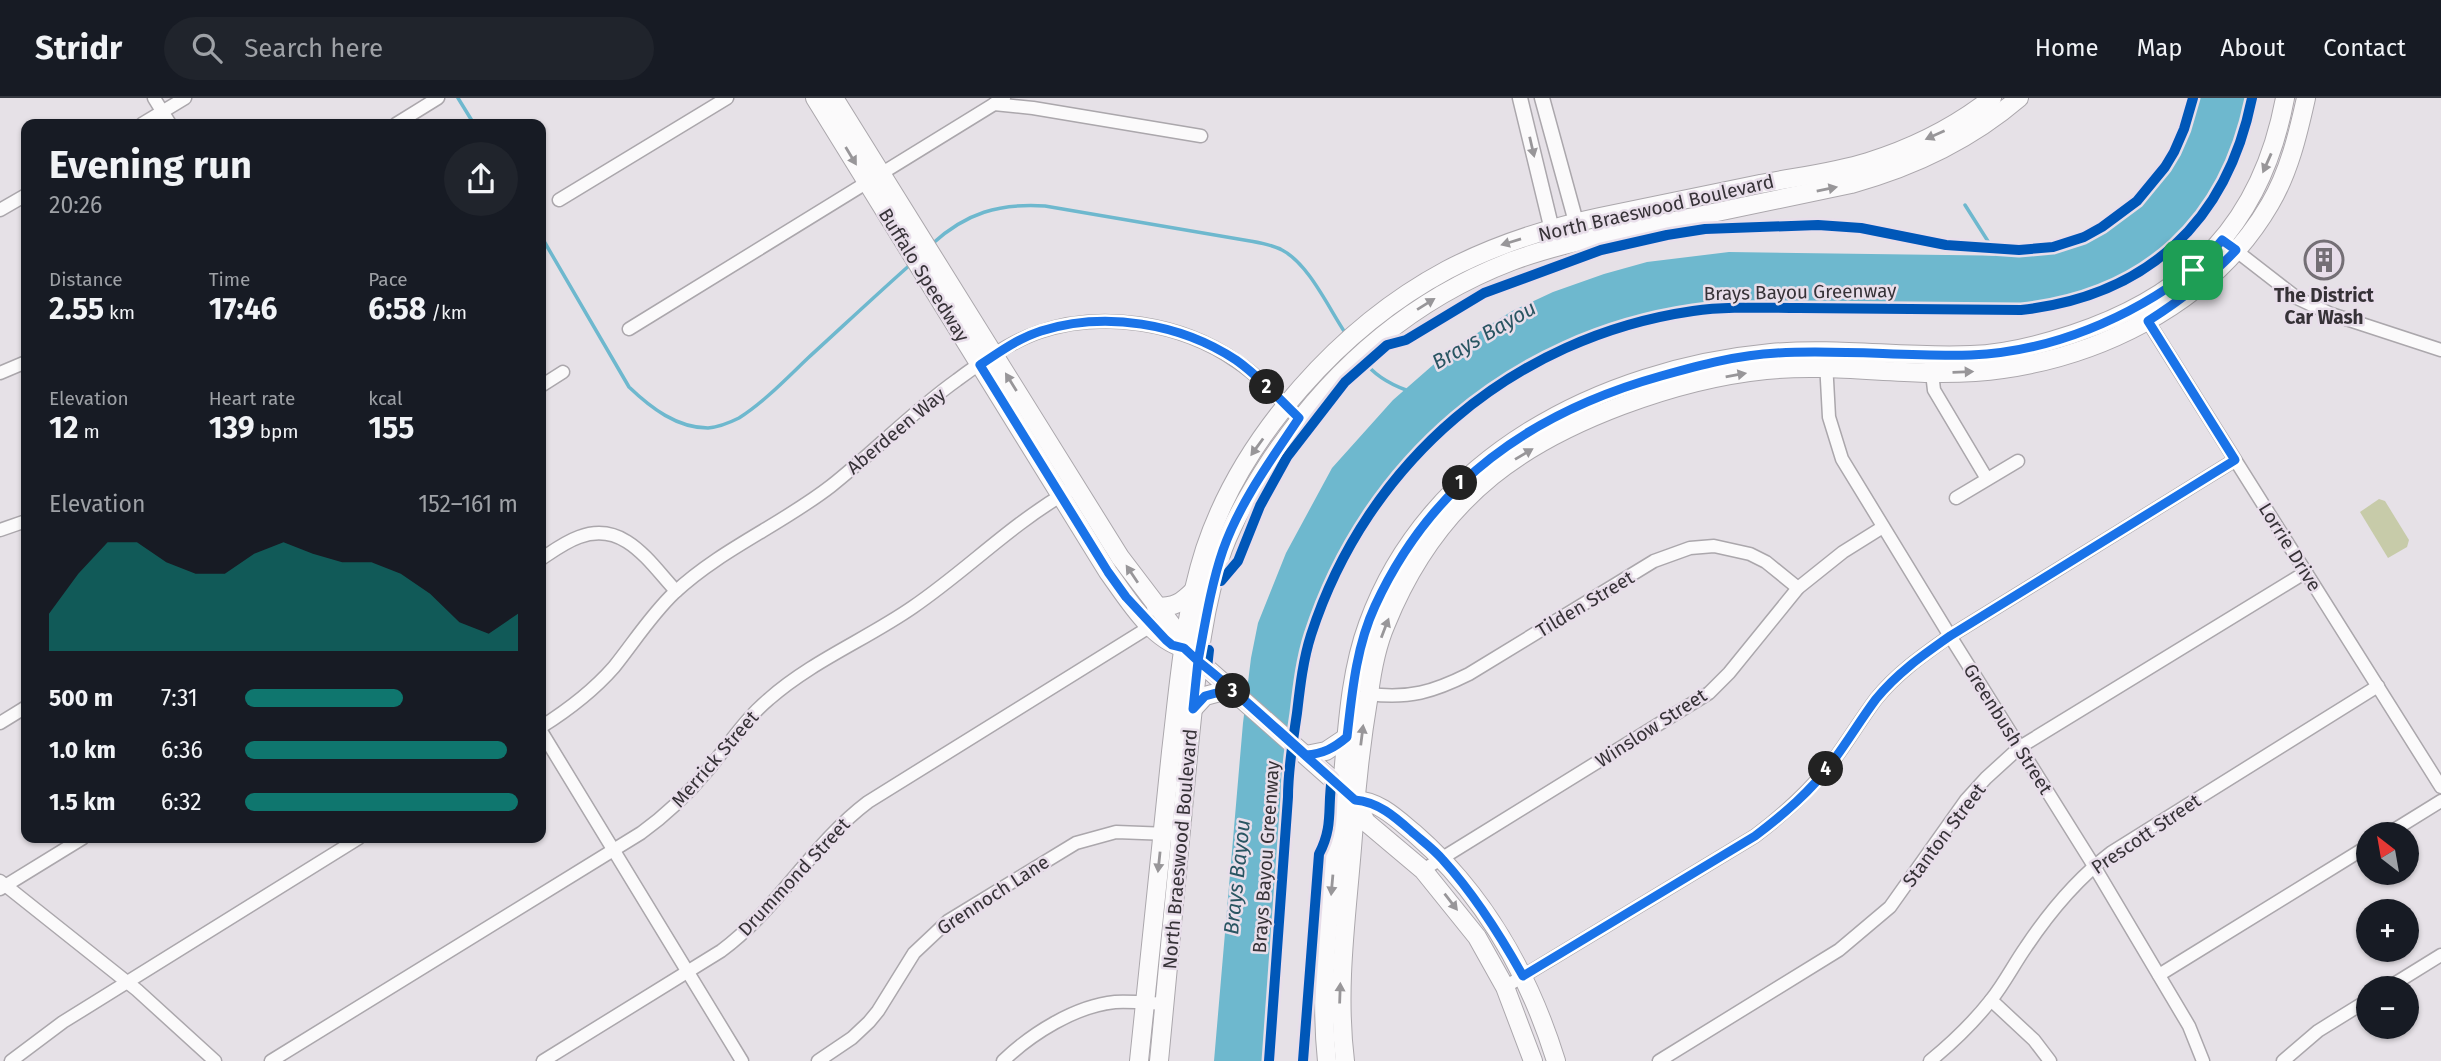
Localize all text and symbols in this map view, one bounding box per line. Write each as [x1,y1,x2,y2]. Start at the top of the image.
search box [164,17,654,80]
text: Stridr [35,28,122,68]
icon: search [188,29,226,67]
text: Search here [244,33,383,64]
text: Home [2035,34,2099,62]
text: Map [2137,34,2183,62]
text: About [2221,34,2285,62]
text: Contact [2323,34,2406,62]
one-way arrow [1925,129,1945,141]
one-way arrow [1527,136,1538,158]
text: Evening run [49,142,252,188]
button: share [444,142,518,216]
one-way arrow [844,147,857,166]
one-way arrow [2261,153,2272,174]
street label: North Braeswood Boulevard [1536,170,1776,246]
one-way arrow [1816,184,1838,195]
text: 20:26 [49,191,102,219]
street label: Buffalo Speedway [874,204,975,347]
one-way arrow [1500,238,1521,248]
building icon: The District Car Wash [2303,239,2345,281]
pin [2163,240,2223,300]
icon: arrive [2174,251,2212,289]
text: Distance [49,268,123,291]
text: Time [209,268,250,291]
text: Pace [368,268,408,291]
street label: Brays Bayou Greenway [1703,279,1897,305]
place label: The District Car Wash [2274,284,2375,329]
text: 2.55 [49,291,104,327]
text: 17:46 [209,291,278,327]
text: 6:58 [368,291,426,327]
water label: Brays Bayou [1427,295,1541,375]
one-way arrow [1416,298,1435,311]
text: km [104,301,135,324]
text: /km [426,301,467,324]
one-way arrow [1952,367,1974,378]
one-way arrow [1725,369,1747,380]
pin: 2 [1250,370,1284,404]
one-way arrow [1004,372,1017,391]
text: 2 [1262,375,1271,398]
street label: Aberdeen Way [842,383,951,479]
text: Elevation [49,387,129,410]
text: Heart rate [209,387,295,410]
text: kcal [368,387,403,410]
text: 12 [49,410,78,446]
text: 139 [209,410,255,446]
text: 155 [368,410,414,446]
text: m [78,420,100,443]
text: bpm [255,420,299,443]
one-way arrow [1250,438,1264,456]
one-way arrow [1515,448,1534,460]
pin: 1 [1442,466,1478,500]
text: 1 [1455,471,1464,494]
text: Elevation [49,490,145,518]
text: 152–161 m [418,490,518,518]
street label: Lorrie Drive [2254,498,2326,596]
one-way arrow [1125,565,1139,583]
street label: Tilden Street [1532,566,1638,642]
one-way arrow [1379,618,1390,639]
street label: Greenbush Street [1959,660,2057,799]
pin: 3 [1216,674,1250,708]
text: 3 [1228,679,1237,702]
street label: Winslow Street [1591,683,1711,772]
text: 500 m [49,684,113,712]
text: 7:31 [161,684,198,712]
street label: Merrick Street [667,706,763,812]
one-way arrow [1357,723,1368,745]
street label: North Braeswood Boulevard [1158,728,1202,970]
text: 1.0 km [49,736,116,764]
text: 6:36 [161,736,203,764]
pin: 4 [1808,752,1843,786]
text: 4 [1820,757,1831,780]
street label: Brays Bayou Greenway [1248,759,1284,954]
street label: Stanton Street [1898,778,1991,891]
text: 1.5 km [49,788,115,816]
text: 6:32 [161,788,202,816]
street label: Prescott Street [2087,789,2205,879]
street label: Drummond Street [733,813,855,941]
water label: Brays Bayou [1218,818,1256,936]
north arrow [2356,822,2418,886]
map controls [2356,822,2419,1039]
street label: Grennoch Lane [933,850,1053,940]
one-way arrow [1153,851,1164,873]
one-way arrow [1326,874,1337,896]
one-way arrow [1443,893,1458,911]
button: + [2356,899,2419,962]
button: − [2356,976,2419,1039]
one-way arrow [1335,982,1346,1004]

